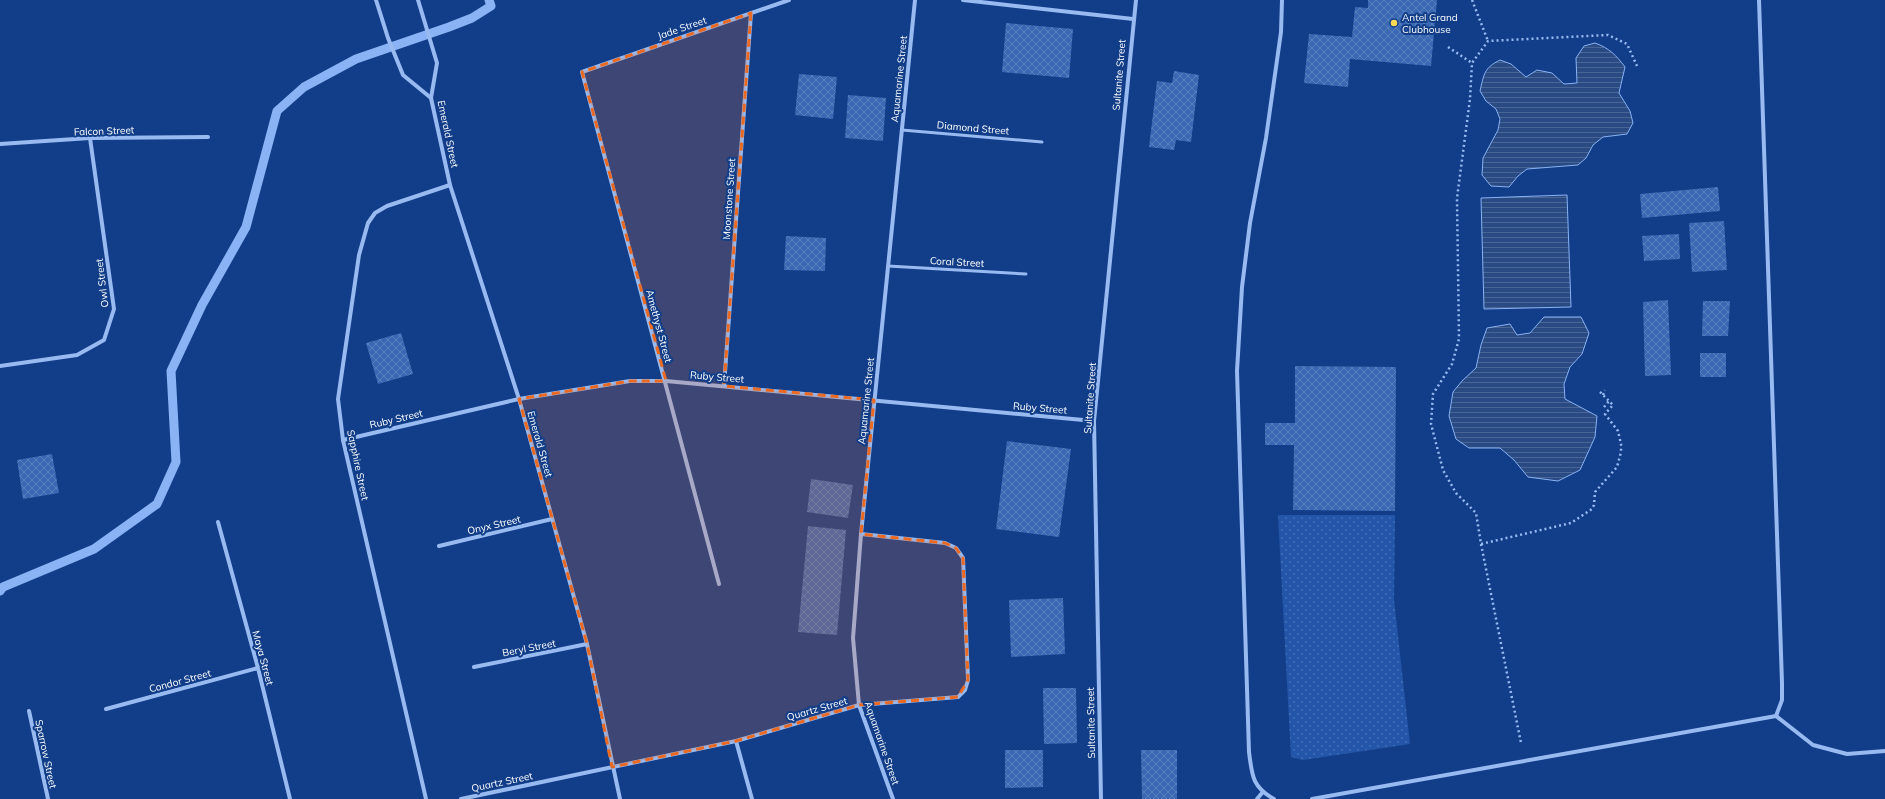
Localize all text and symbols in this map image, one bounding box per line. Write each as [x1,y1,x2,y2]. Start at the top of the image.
place label: Antel Grand Clubhouse [1402,11,1458,36]
street label: Jade Street [656,13,709,42]
marker: Antel Grand Clubhouse [1389,18,1399,28]
street label: Aquamarine Street [888,34,910,123]
street label: Sultanite Street [1109,38,1129,111]
street label: Emerald Street [435,99,462,169]
street label: Diamond Street [936,118,1010,138]
street label: Falcon Street [74,123,135,139]
street label: Moonstone Street [720,157,738,240]
street label: Coral Street [929,254,985,270]
street label: Owl Street [92,257,111,308]
street label: Amethyst Street [643,288,675,364]
street label: Aquamarine Street [855,356,877,445]
street label: Sultanite Street [1081,362,1099,434]
street label: Ruby Street [689,368,745,386]
street label: Ruby Street [1012,399,1068,417]
street label: Ruby Street [368,406,424,431]
street label: Emerald Street [524,409,556,479]
street label: Sapphire Street [344,429,372,502]
street label: Onyx Street [466,512,522,537]
street label: Maya Street [249,629,277,687]
street label: Beryl Street [501,636,557,660]
street label: Condor Street [148,666,213,696]
street label: Sultanite Street [1084,687,1098,759]
street label: Quartz Street [785,694,849,724]
street label: Aquamarine Street [862,700,903,787]
street label: Sparrow Street [32,718,60,790]
street label: Quartz Street [470,769,534,795]

